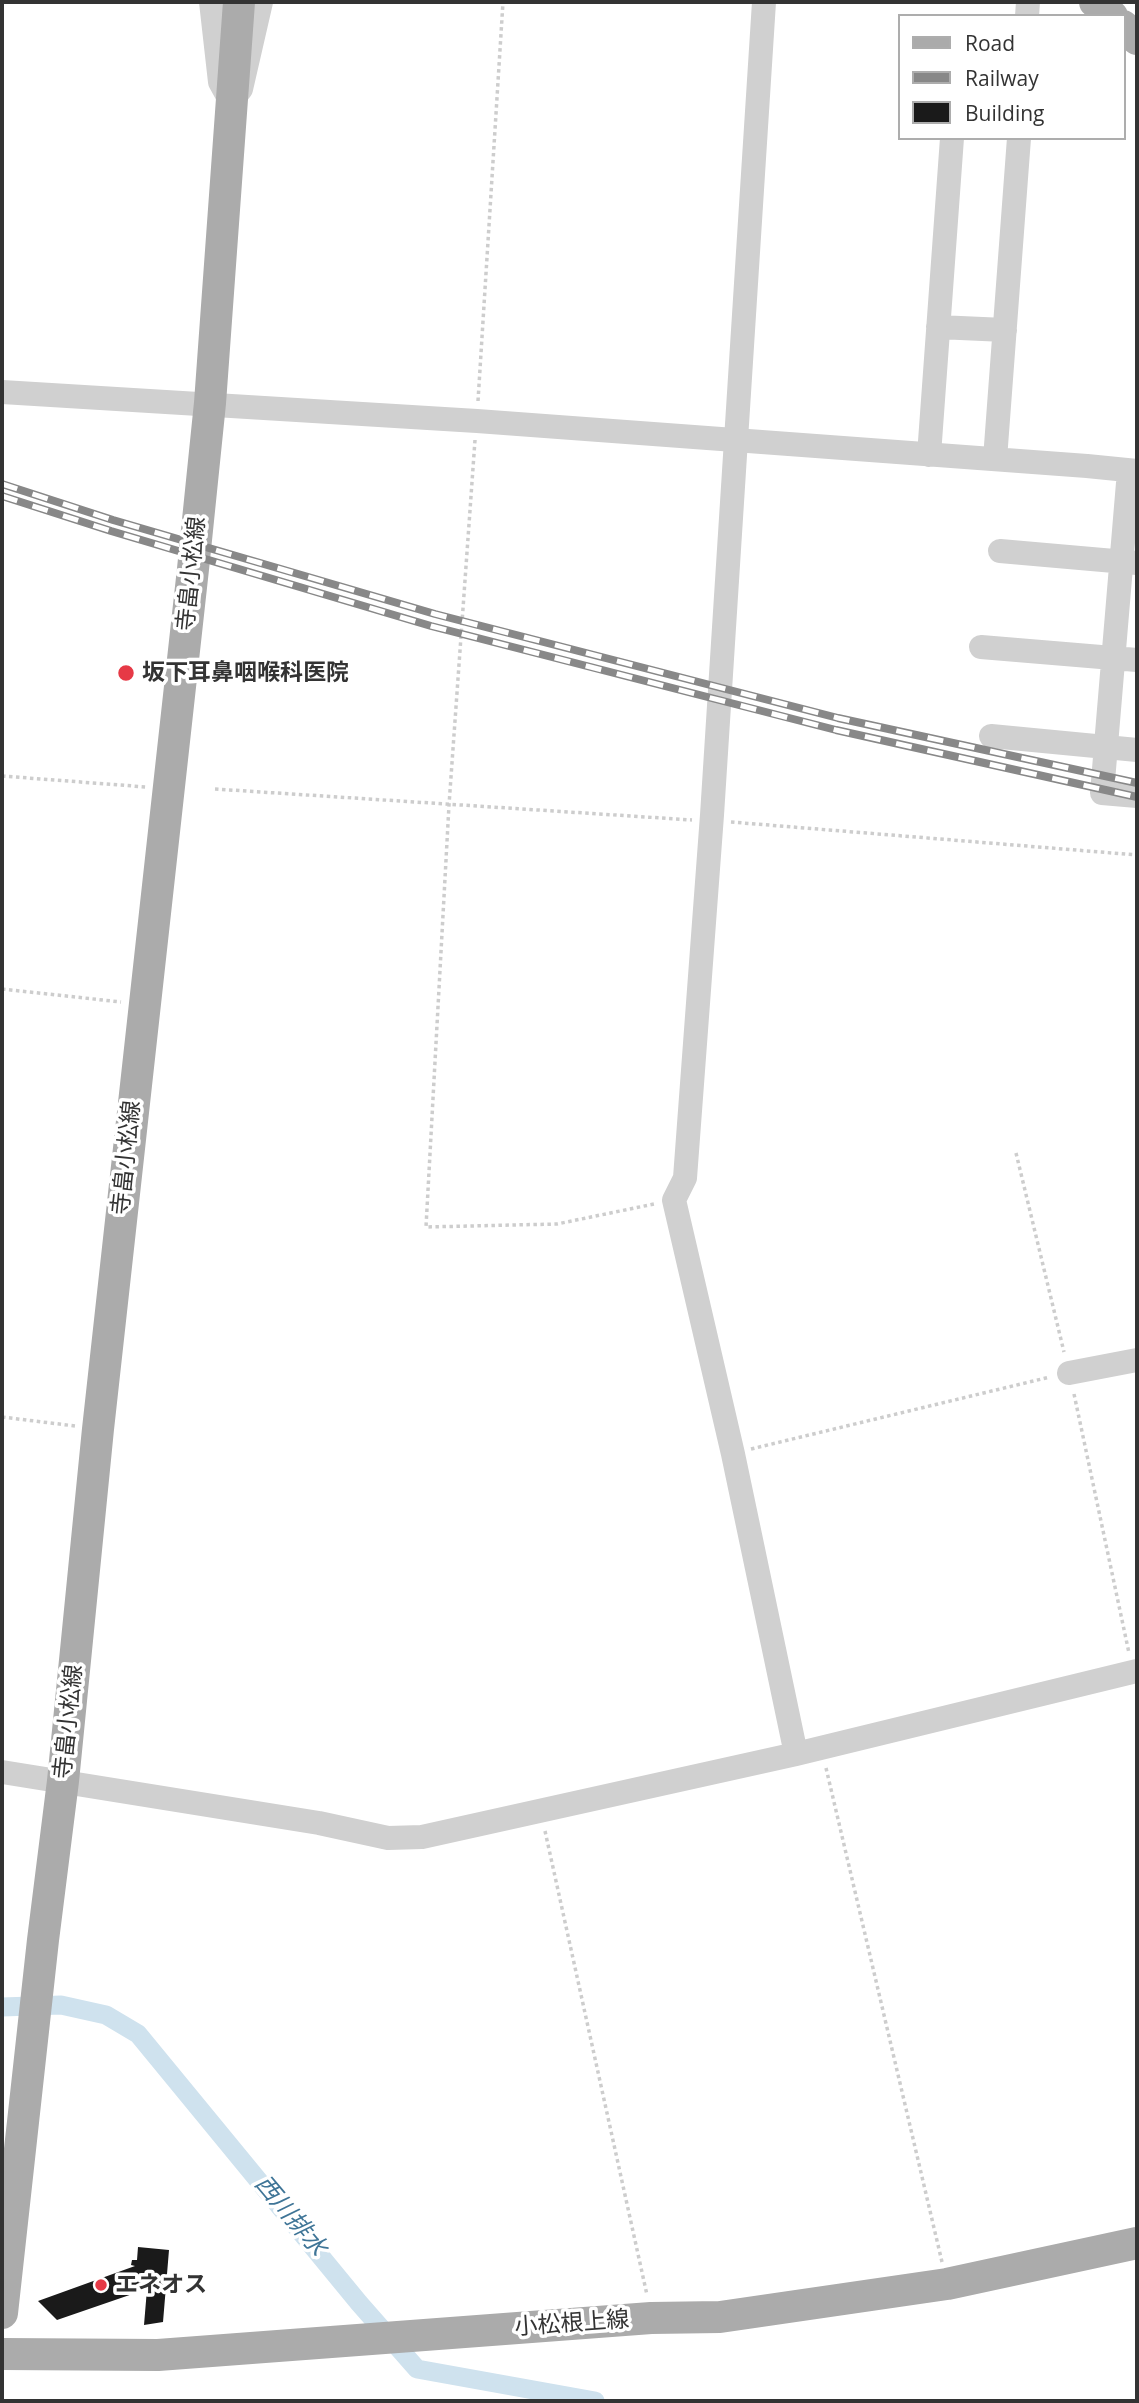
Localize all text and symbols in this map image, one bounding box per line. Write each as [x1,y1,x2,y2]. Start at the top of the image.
legend [898,14,1125,140]
text: Road [965,29,1015,57]
text: Railway [965,64,1039,92]
text: Building [965,99,1044,127]
street label: 寺畠小松線 [172,515,212,633]
place label: 坂下耳鼻咽喉科医院 [142,659,349,687]
marker: 坂下耳鼻咽喉科医院 [116,663,136,683]
street label: 寺畠小松線 [107,1099,147,1217]
street label: 寺畠小松線 [49,1663,89,1781]
water label: 西川排水 [248,2170,332,2262]
place label: エネオス [115,2271,207,2299]
marker: エネオス [93,2277,109,2293]
street label: 小松根上線 [514,2306,630,2342]

